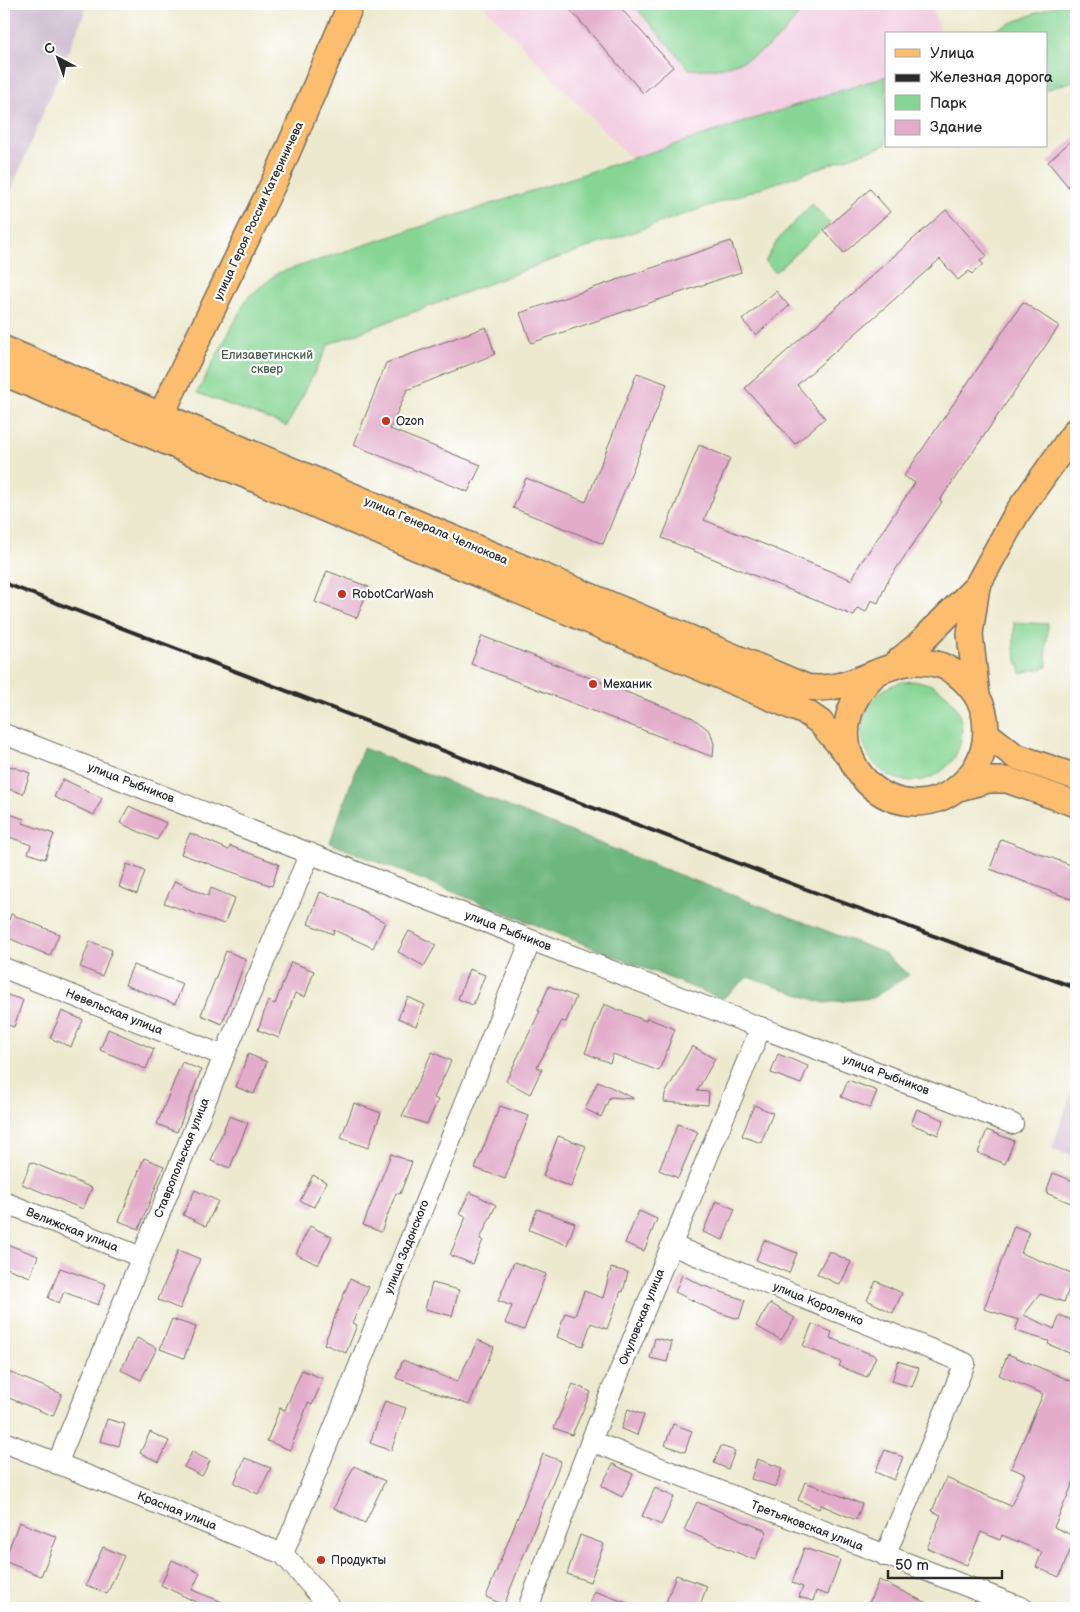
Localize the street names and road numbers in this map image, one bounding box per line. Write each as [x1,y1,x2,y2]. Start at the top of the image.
street label: улица Героя России Катериничева [211,119,307,303]
street label: улица Генерала Челнокова [362,494,510,568]
street label: улица Рыбников [86,760,177,807]
street label: улица Рыбников [463,908,554,955]
street label: Невельская улица [63,986,165,1038]
street label: улица Рыбников [841,1052,932,1099]
street label: Ставропольская улица [151,1096,213,1220]
street label: улица Задонского [381,1198,433,1296]
street label: Велижская улица [24,1205,120,1255]
street label: Окуловская улица [616,1267,668,1367]
street label: улица Короленко [771,1279,865,1329]
street label: Красная улица [135,1488,219,1534]
street label: Третьяковская улица [748,1498,866,1554]

